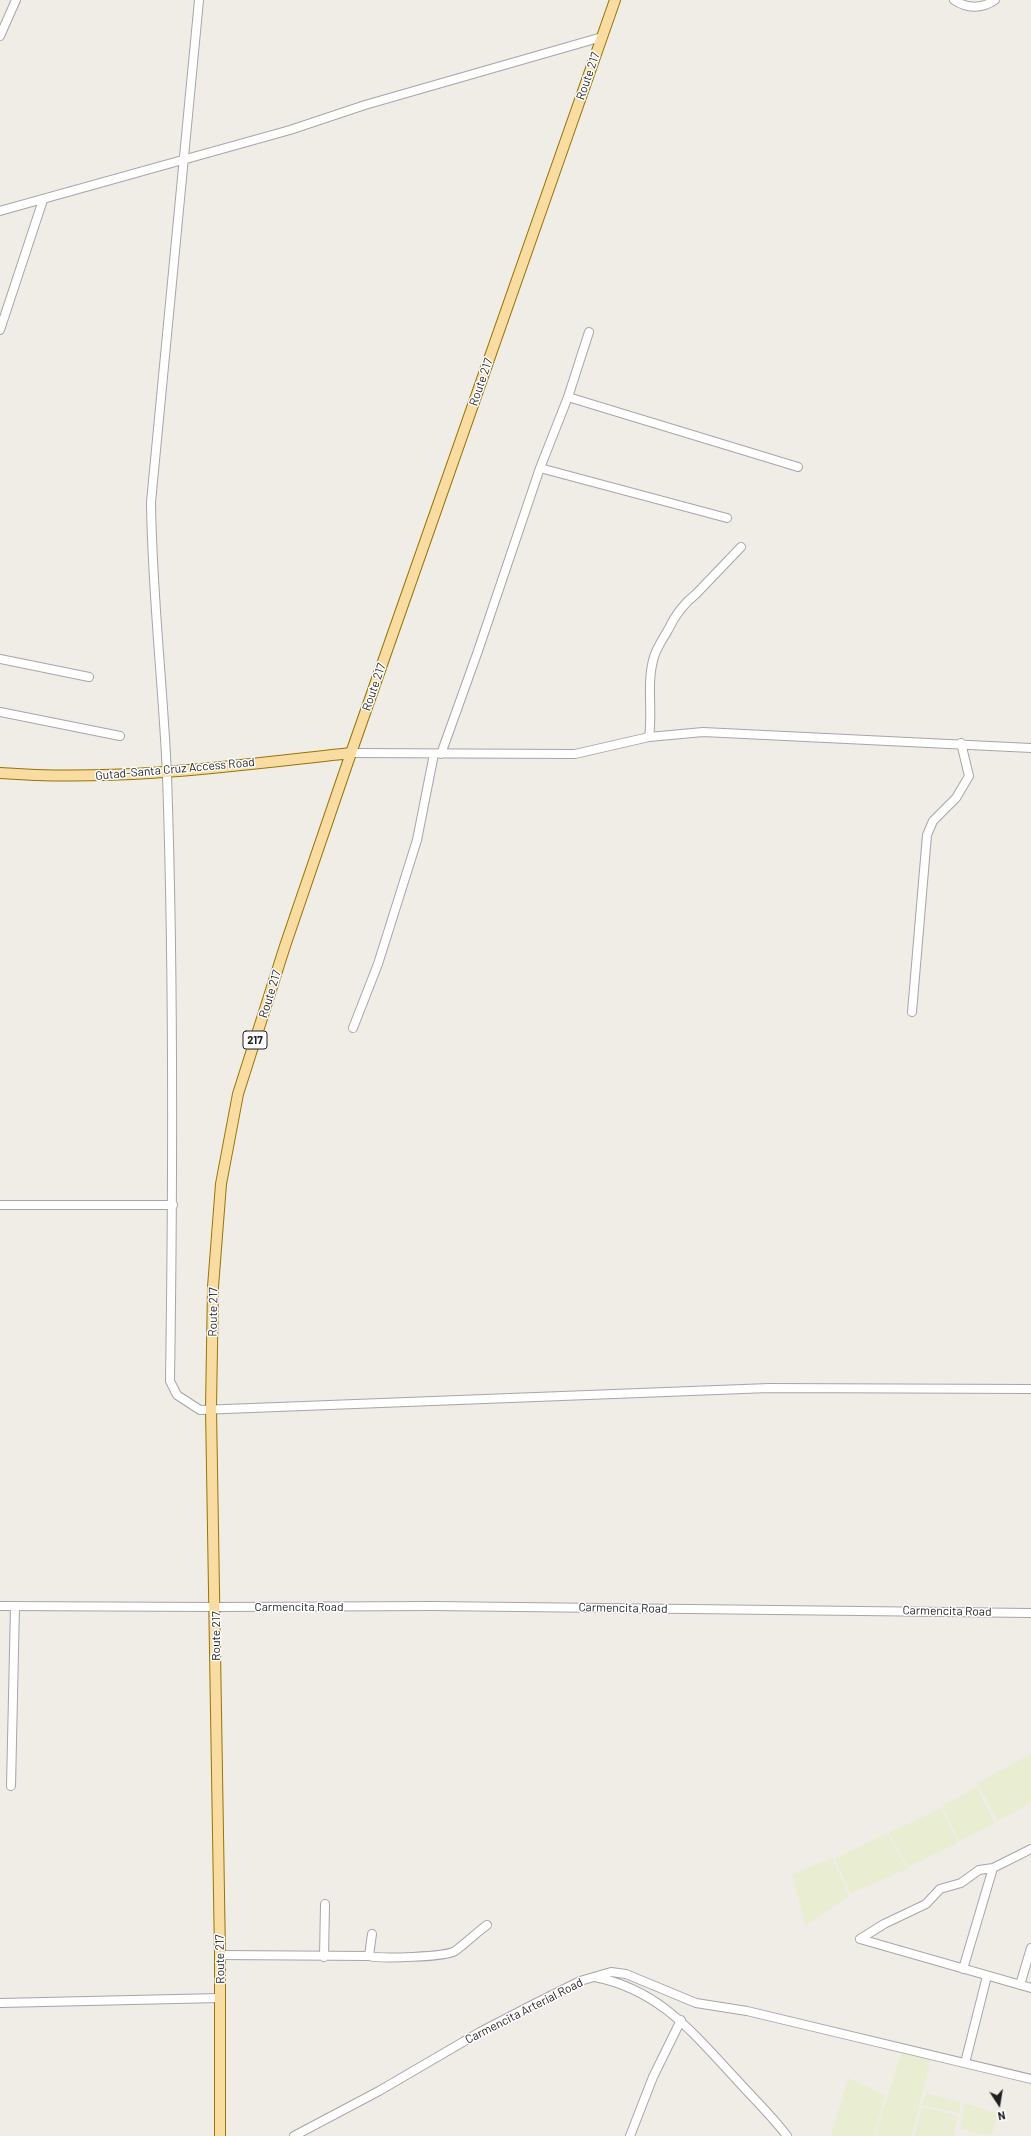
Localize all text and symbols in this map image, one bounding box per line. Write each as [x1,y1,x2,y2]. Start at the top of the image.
street label: Route 217 [573,50,603,102]
street label: Route 217 [466,356,496,408]
street label: Route 217 [359,661,389,713]
street label: Gutad-Santa Cruz Access Road [95,755,255,783]
street label: Route 217 [256,968,284,1020]
road number: 217 [243,1031,267,1049]
street label: Route 217 [205,1287,221,1337]
street label: Carmencita Road [254,1600,344,1614]
street label: Carmencita Road [578,1600,668,1616]
street label: Carmencita Road [902,1603,992,1619]
street label: Route 217 [209,1611,223,1661]
street label: Route 217 [212,1934,228,1984]
street label: Carmencita Arterial Road [463,1975,585,2047]
north arrow [979,2084,1019,2124]
text: N [997,2109,1007,2123]

